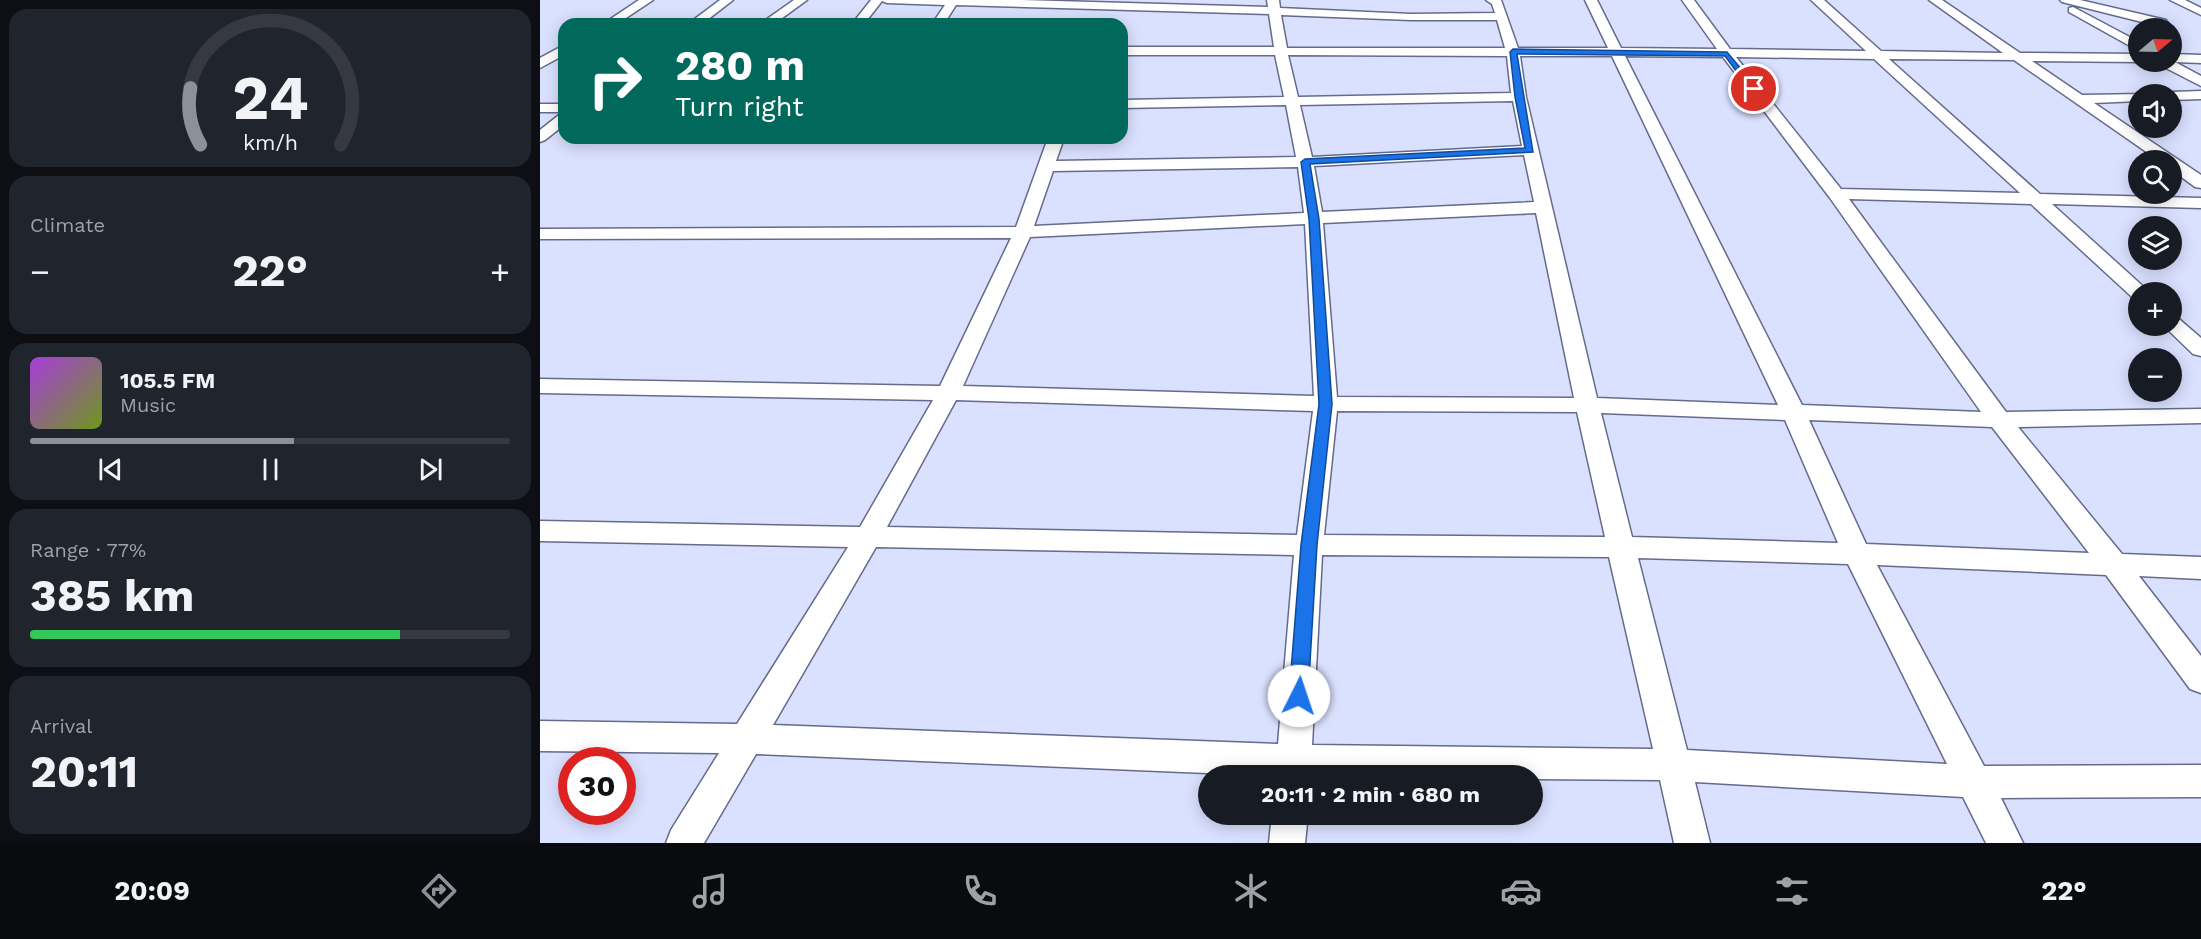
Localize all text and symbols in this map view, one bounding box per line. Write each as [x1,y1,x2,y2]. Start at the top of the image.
north arrow [2128,18,2182,72]
map controls [2128,18,2182,402]
text: 280 m [675,41,805,90]
icon: right [576,42,654,120]
text: 24 [232,61,308,134]
pin [1728,63,1779,114]
icon: arrive [1737,72,1770,105]
button: sound [2128,84,2182,138]
text: Turn right [675,91,804,123]
text: km/h [242,130,298,155]
button: search [2128,150,2182,204]
text: Climate [30,213,105,237]
button: layers [2128,216,2182,270]
text: 22° [232,244,308,297]
text: − [30,252,50,291]
text: + [490,252,510,291]
button: + [2128,282,2182,336]
button: − [2128,348,2182,402]
text: 105.5 FM [120,368,215,393]
text: Music [120,393,176,417]
icon: previous [94,453,127,486]
icon: pause [254,453,287,486]
icon: next [414,453,447,486]
text: Range · 77% [30,538,146,562]
text: 385 km [30,569,194,622]
position arrow [1267,664,1331,728]
text: Arrival [30,714,92,738]
text: 20:11 [30,745,138,798]
speed limit sign: 30 [558,747,636,825]
text: 20:11 · 2 min · 680 m [1261,782,1480,807]
icon: directions [418,870,460,912]
icon: music [689,870,731,912]
icon: phone [959,870,1001,912]
icon: climate [1230,870,1272,912]
icon: car [1500,870,1542,912]
icon: filters [1771,870,1813,912]
text: 20:09 [114,875,190,907]
text: 22° [2041,875,2087,907]

